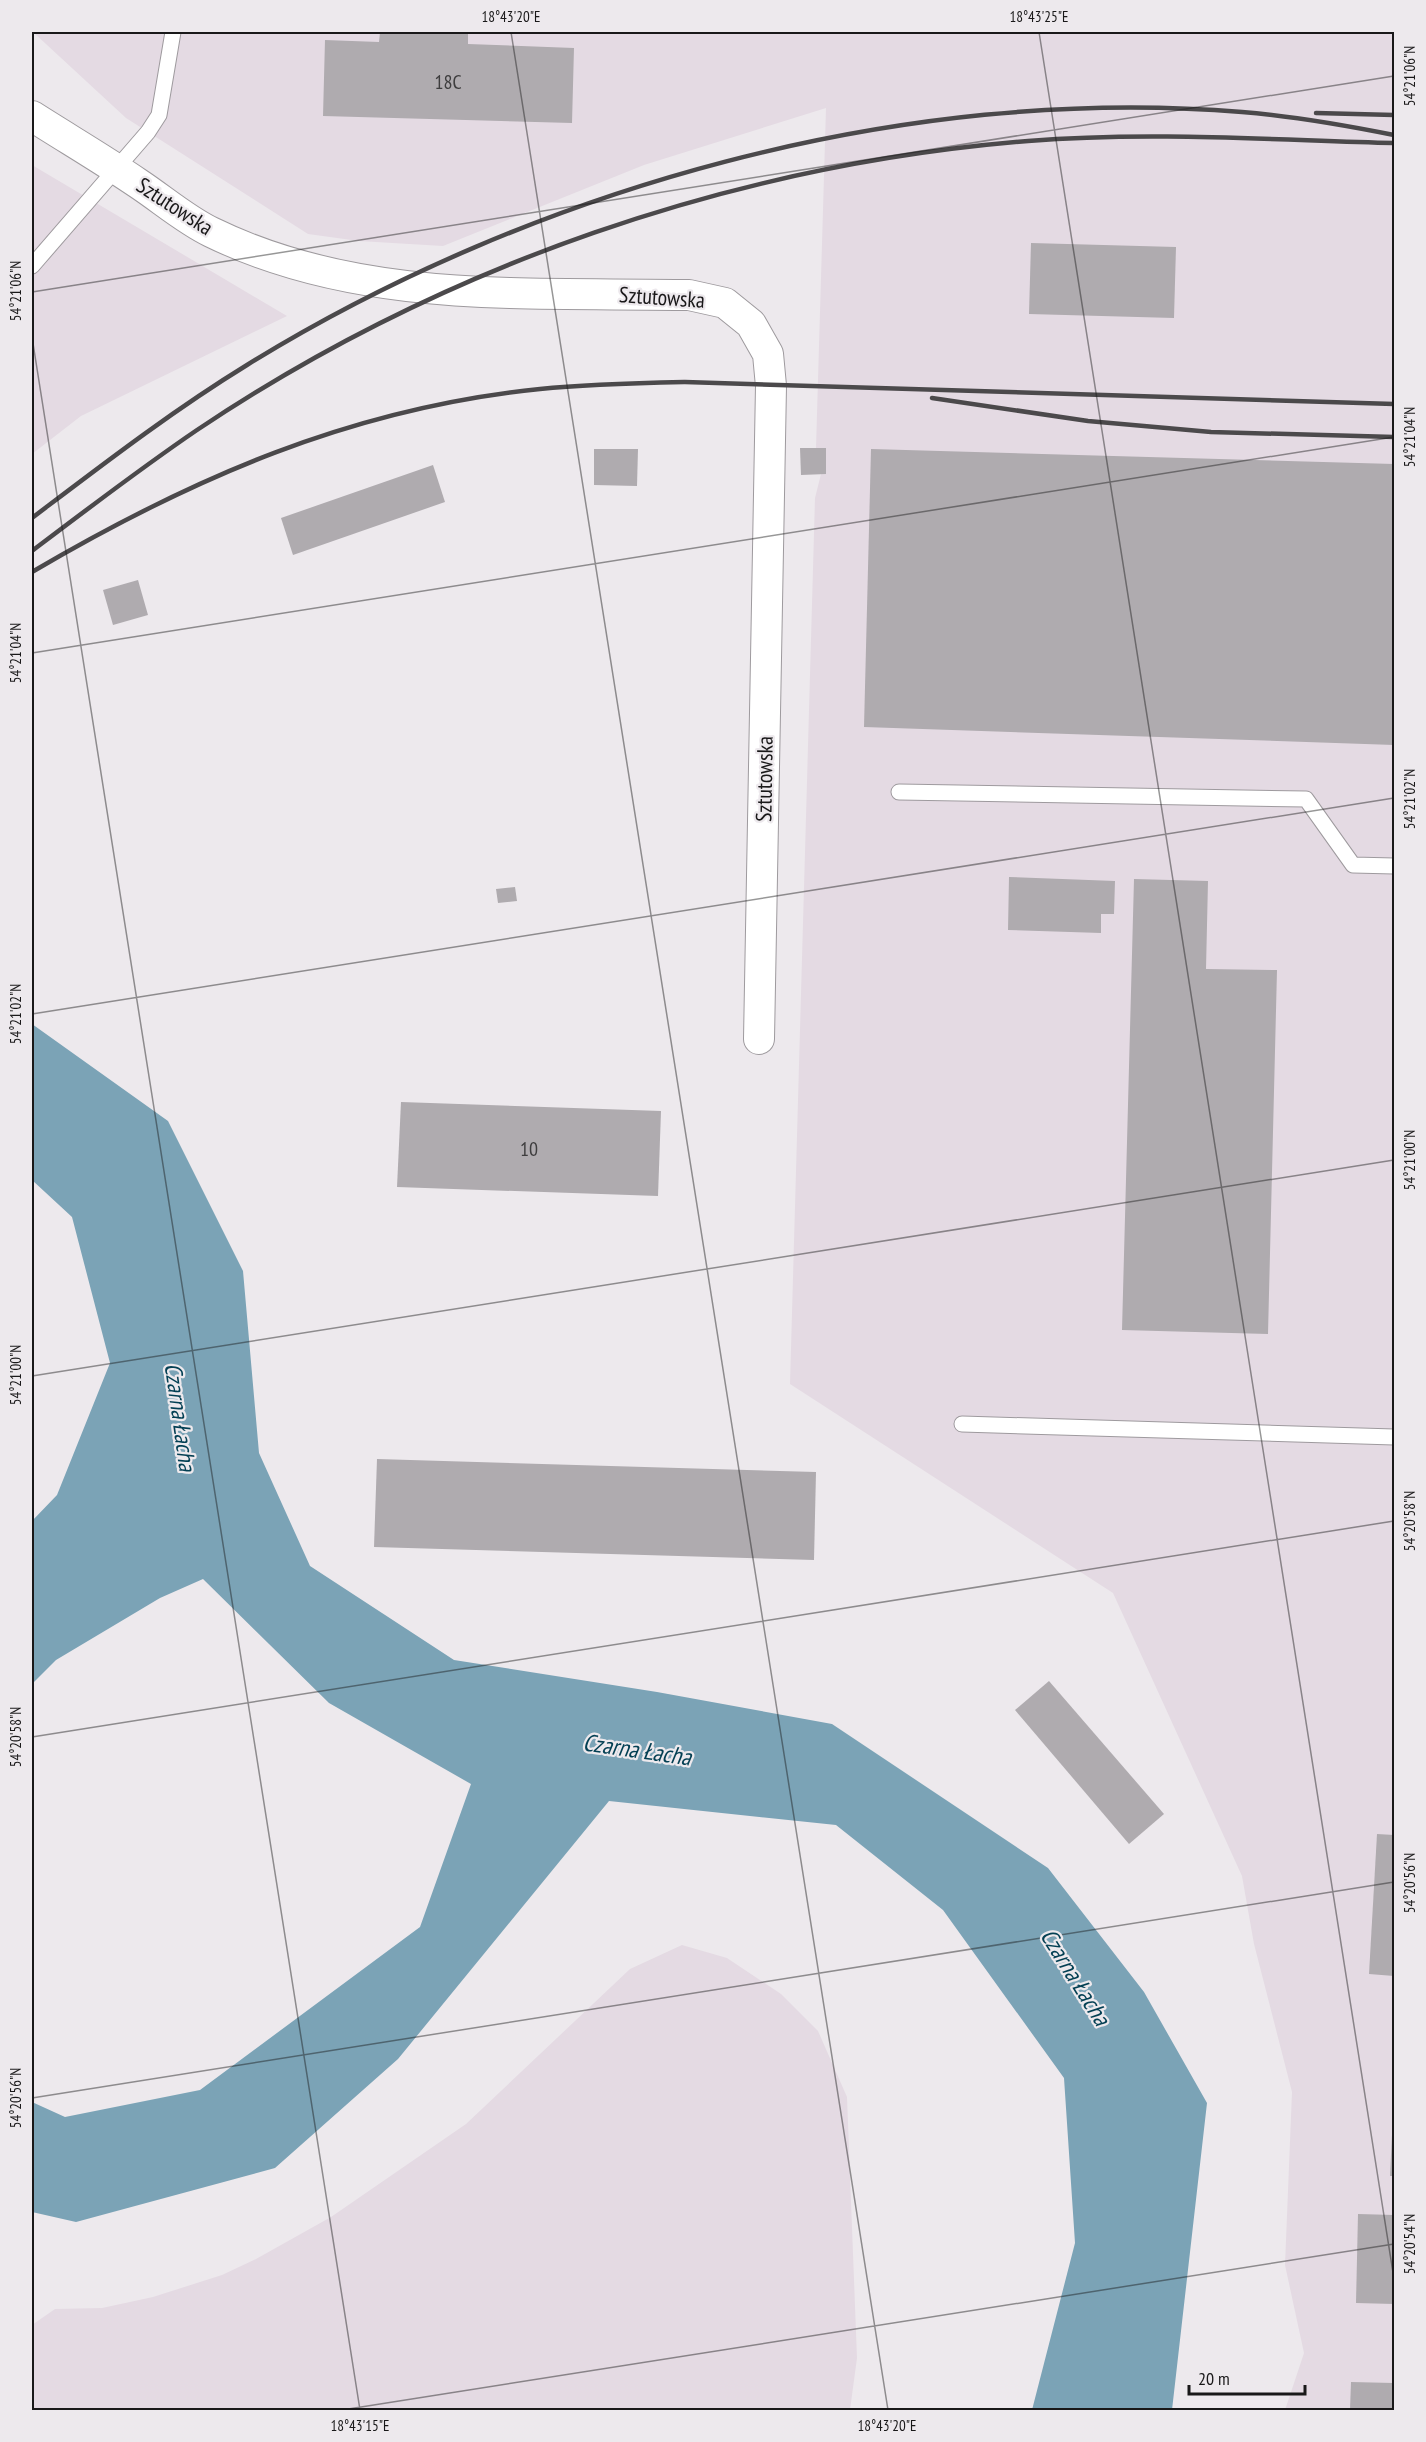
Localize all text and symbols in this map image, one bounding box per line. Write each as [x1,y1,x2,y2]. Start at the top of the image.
text: 18°43'20"E [481,7,541,26]
text: 18°43'25"E [1009,7,1069,26]
text: 54°21'06"N [1400,46,1419,106]
house number: 18C [434,69,462,95]
street label: Sztutowska [131,171,219,241]
text: 54°21'06"N [6,261,25,321]
street label: Sztutowska [618,280,706,314]
text: 54°21'04"N [1400,407,1419,467]
text: 54°21'04"N [6,623,25,683]
street label: Sztutowska [749,736,779,822]
text: 54°21'02"N [1400,769,1419,829]
text: 54°21'02"N [6,984,25,1044]
text: 54°21'00"N [1400,1130,1419,1190]
house number: 10 [520,1136,538,1162]
text: 54°21'00"N [6,1345,25,1405]
water label: Czarna Łacha [158,1361,204,1474]
text: 54°20'58"N [1400,1491,1419,1551]
text: 54°20'58"N [6,1707,25,1767]
water label: Czarna Łacha [581,1727,694,1773]
text: 54°20'56"N [1400,1853,1419,1913]
water label: Czarna Łacha [1033,1922,1118,2032]
text: 54°20'56"N [6,2068,25,2128]
text: 54°20'54"N [1400,2214,1419,2274]
scale bar [1189,2358,1304,2396]
text: 20 m [1198,2367,1230,2390]
text: 18°43'15"E [330,2416,390,2435]
text: 18°43'20"E [857,2416,917,2435]

